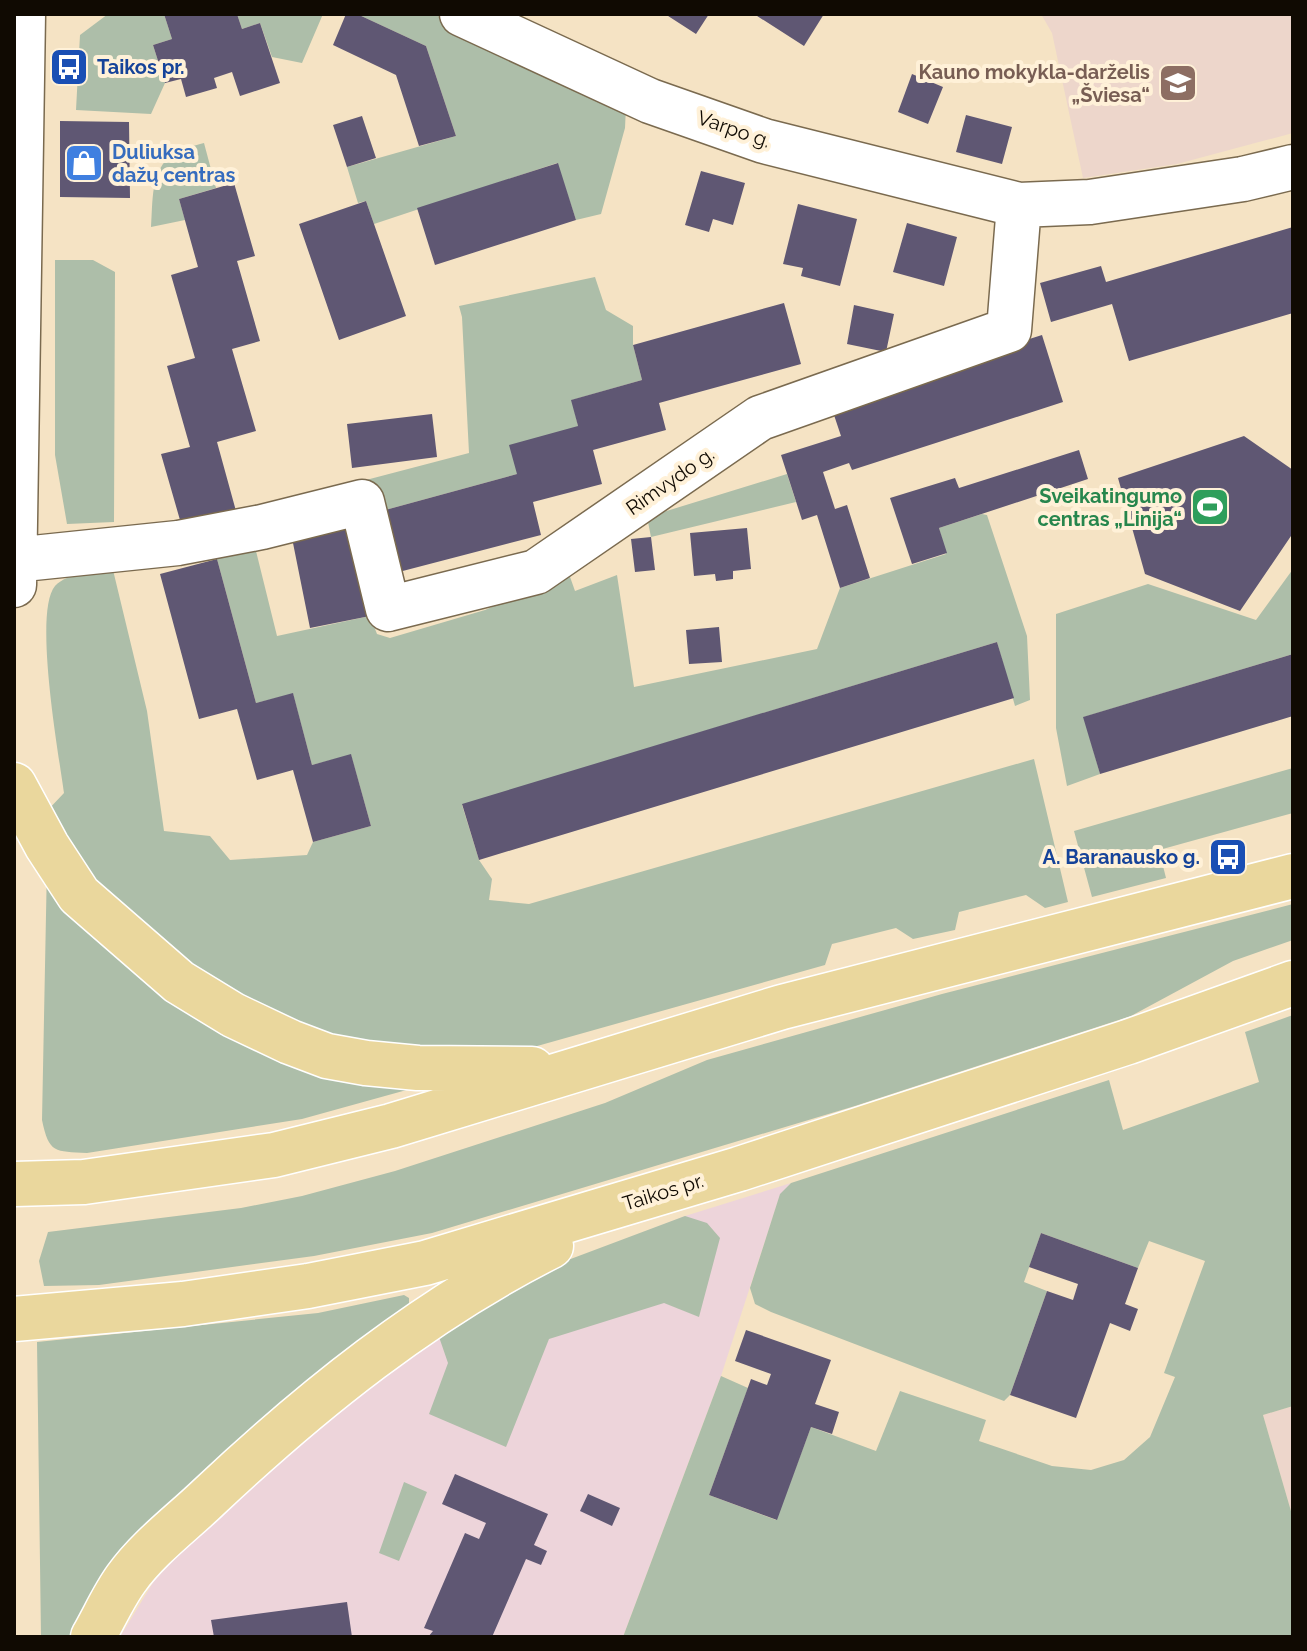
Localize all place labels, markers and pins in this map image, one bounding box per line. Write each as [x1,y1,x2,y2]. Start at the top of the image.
bus stop icon: Taikos pr. [48,46,90,88]
place label: Taikos pr. [97,55,185,79]
place label: Kauno mokykla-darželis „Šviesa“ [919,60,1150,107]
school or university icon: Kauno mokykla-darželis „Šviesa“ [1157,62,1199,104]
place label: Duliuksa dažų centras [112,140,235,187]
shop icon: Duliuksa dažų centras [63,142,105,184]
place label: Sveikatingumo centras „Linija“ [1038,484,1182,531]
sports icon: Sveikatingumo centras „Linija“ [1189,486,1231,528]
bus stop icon: A. Baranausko g. [1207,836,1249,878]
place label: A. Baranausko g. [1042,845,1200,869]

